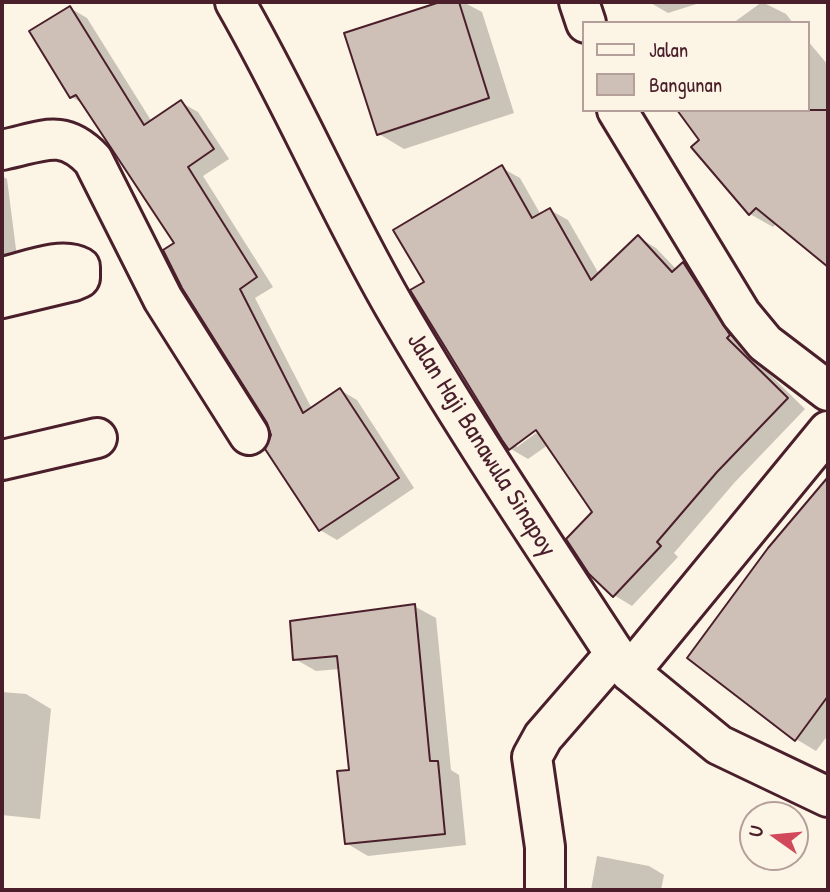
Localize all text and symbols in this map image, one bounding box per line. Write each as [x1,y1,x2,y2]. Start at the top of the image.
legend [582,21,809,112]
text: Jalan [649,35,688,64]
text: Bangunan [649,70,722,99]
street label: Jalan Haji Banawula Sinapoy [399,327,563,563]
north arrow [739,801,809,871]
text: U [742,823,770,840]

